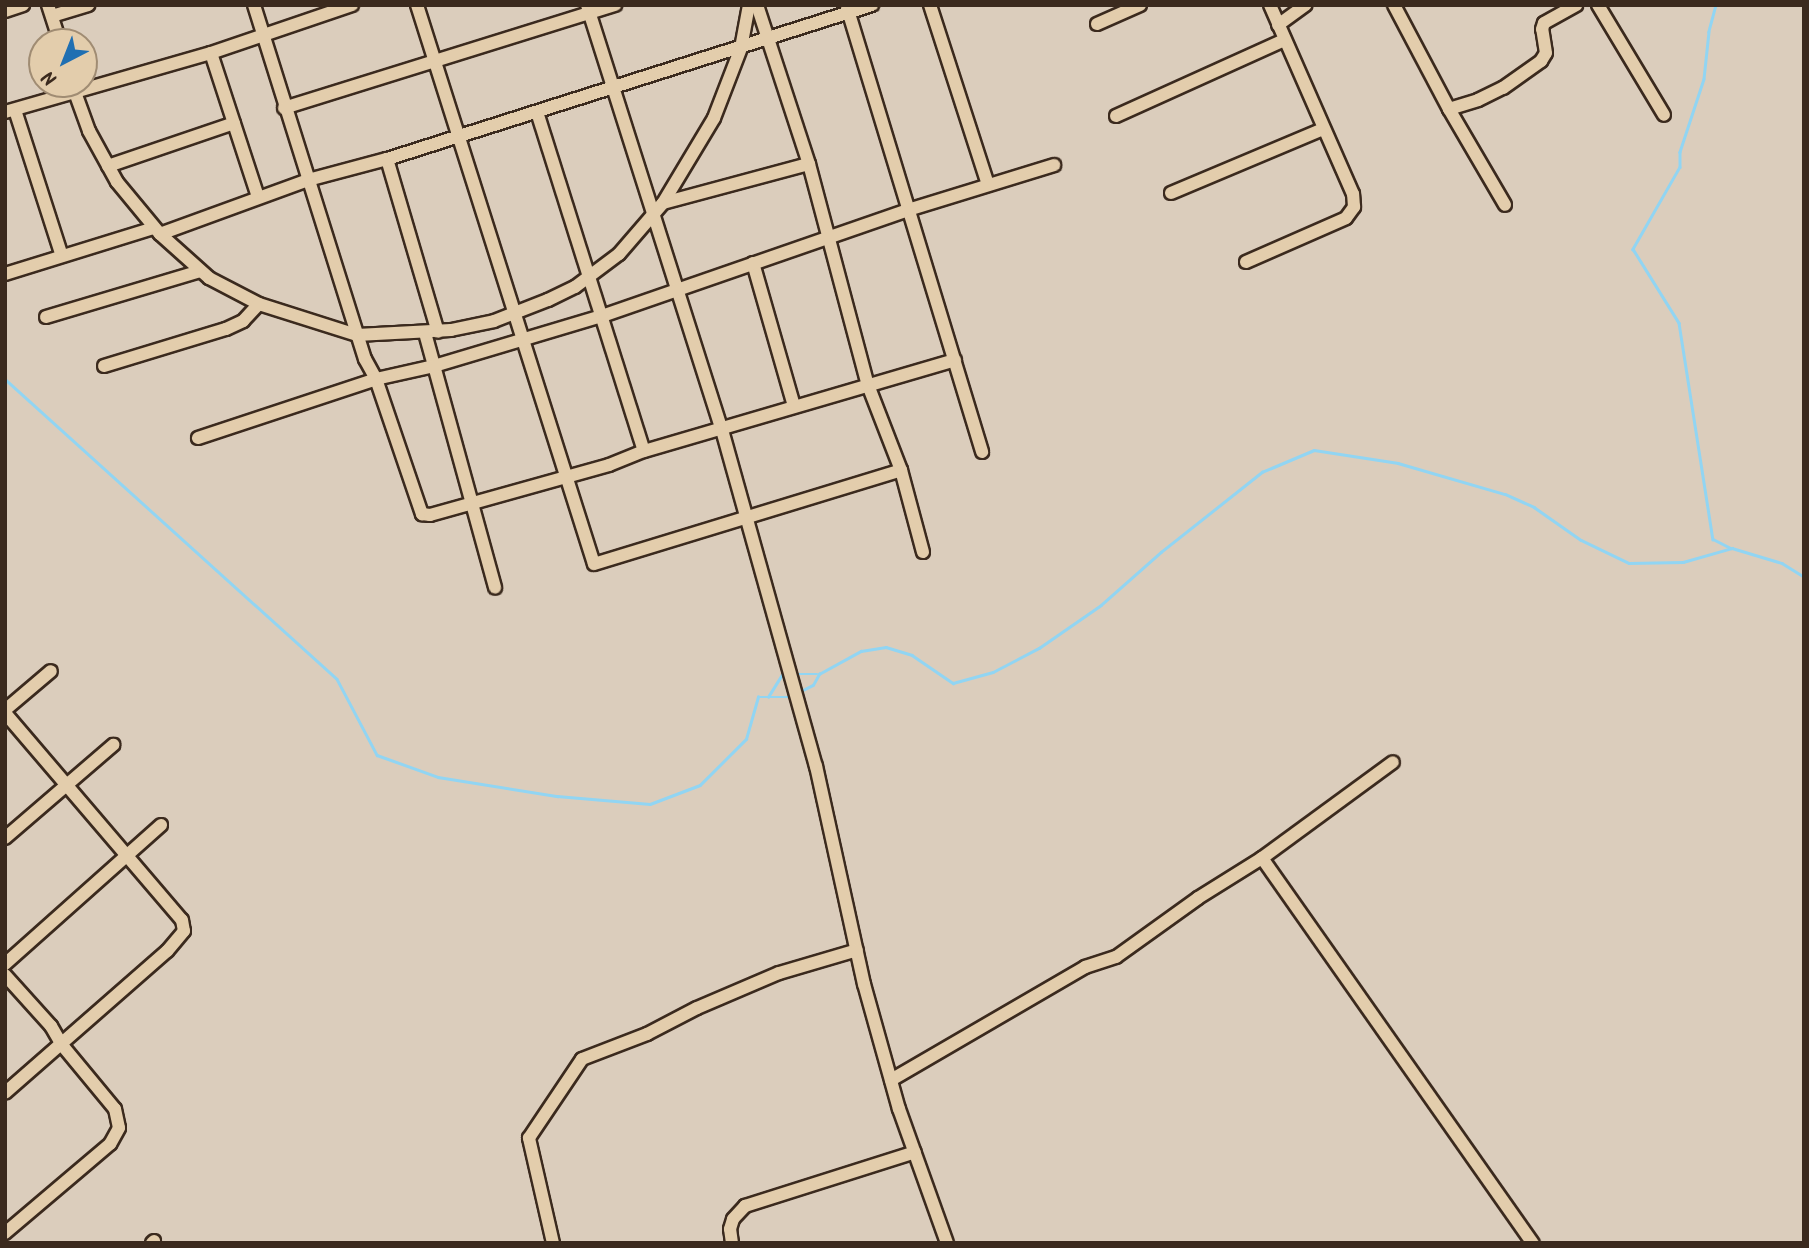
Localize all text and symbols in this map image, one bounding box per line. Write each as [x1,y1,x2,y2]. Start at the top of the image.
north arrow [28,28,98,98]
text: N [36,62,65,92]

